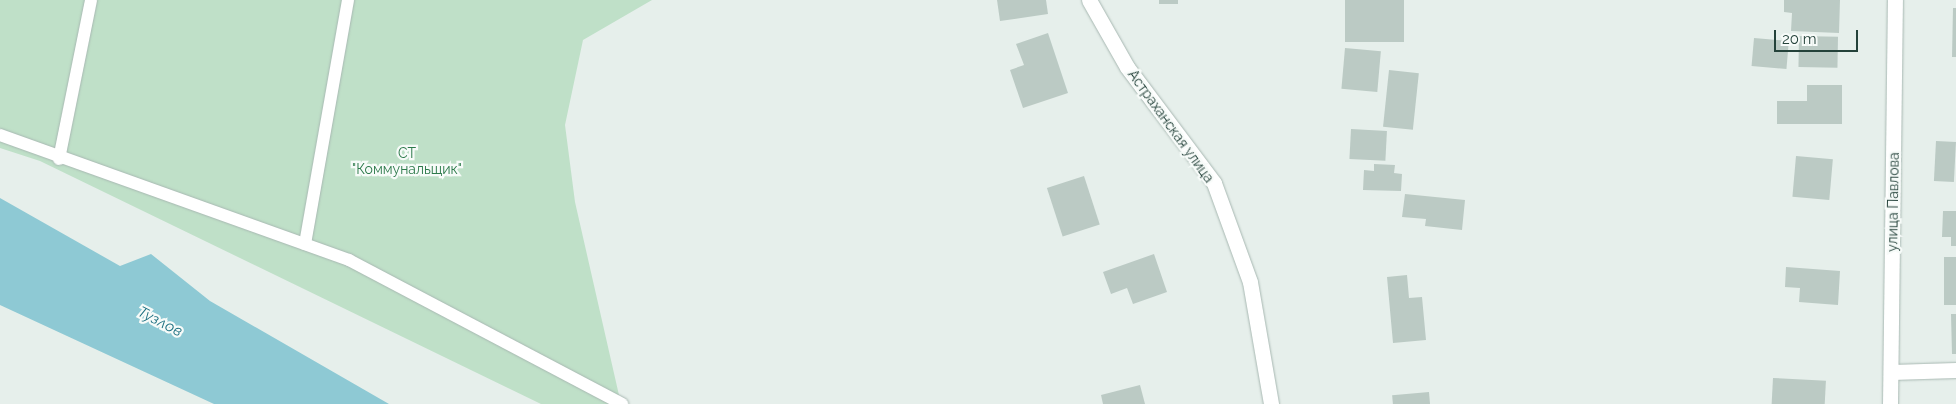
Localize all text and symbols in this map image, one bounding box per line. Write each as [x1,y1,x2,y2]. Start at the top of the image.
scale bar [1776,20,1860,52]
text: 20 m [1782,30,1817,48]
street label: Астраханская улица [1124,66,1218,186]
park label: СТ "Коммунальщик" [352,145,462,178]
street label: улица Павлова [1884,152,1902,252]
water label: Тузлов [135,303,185,341]

